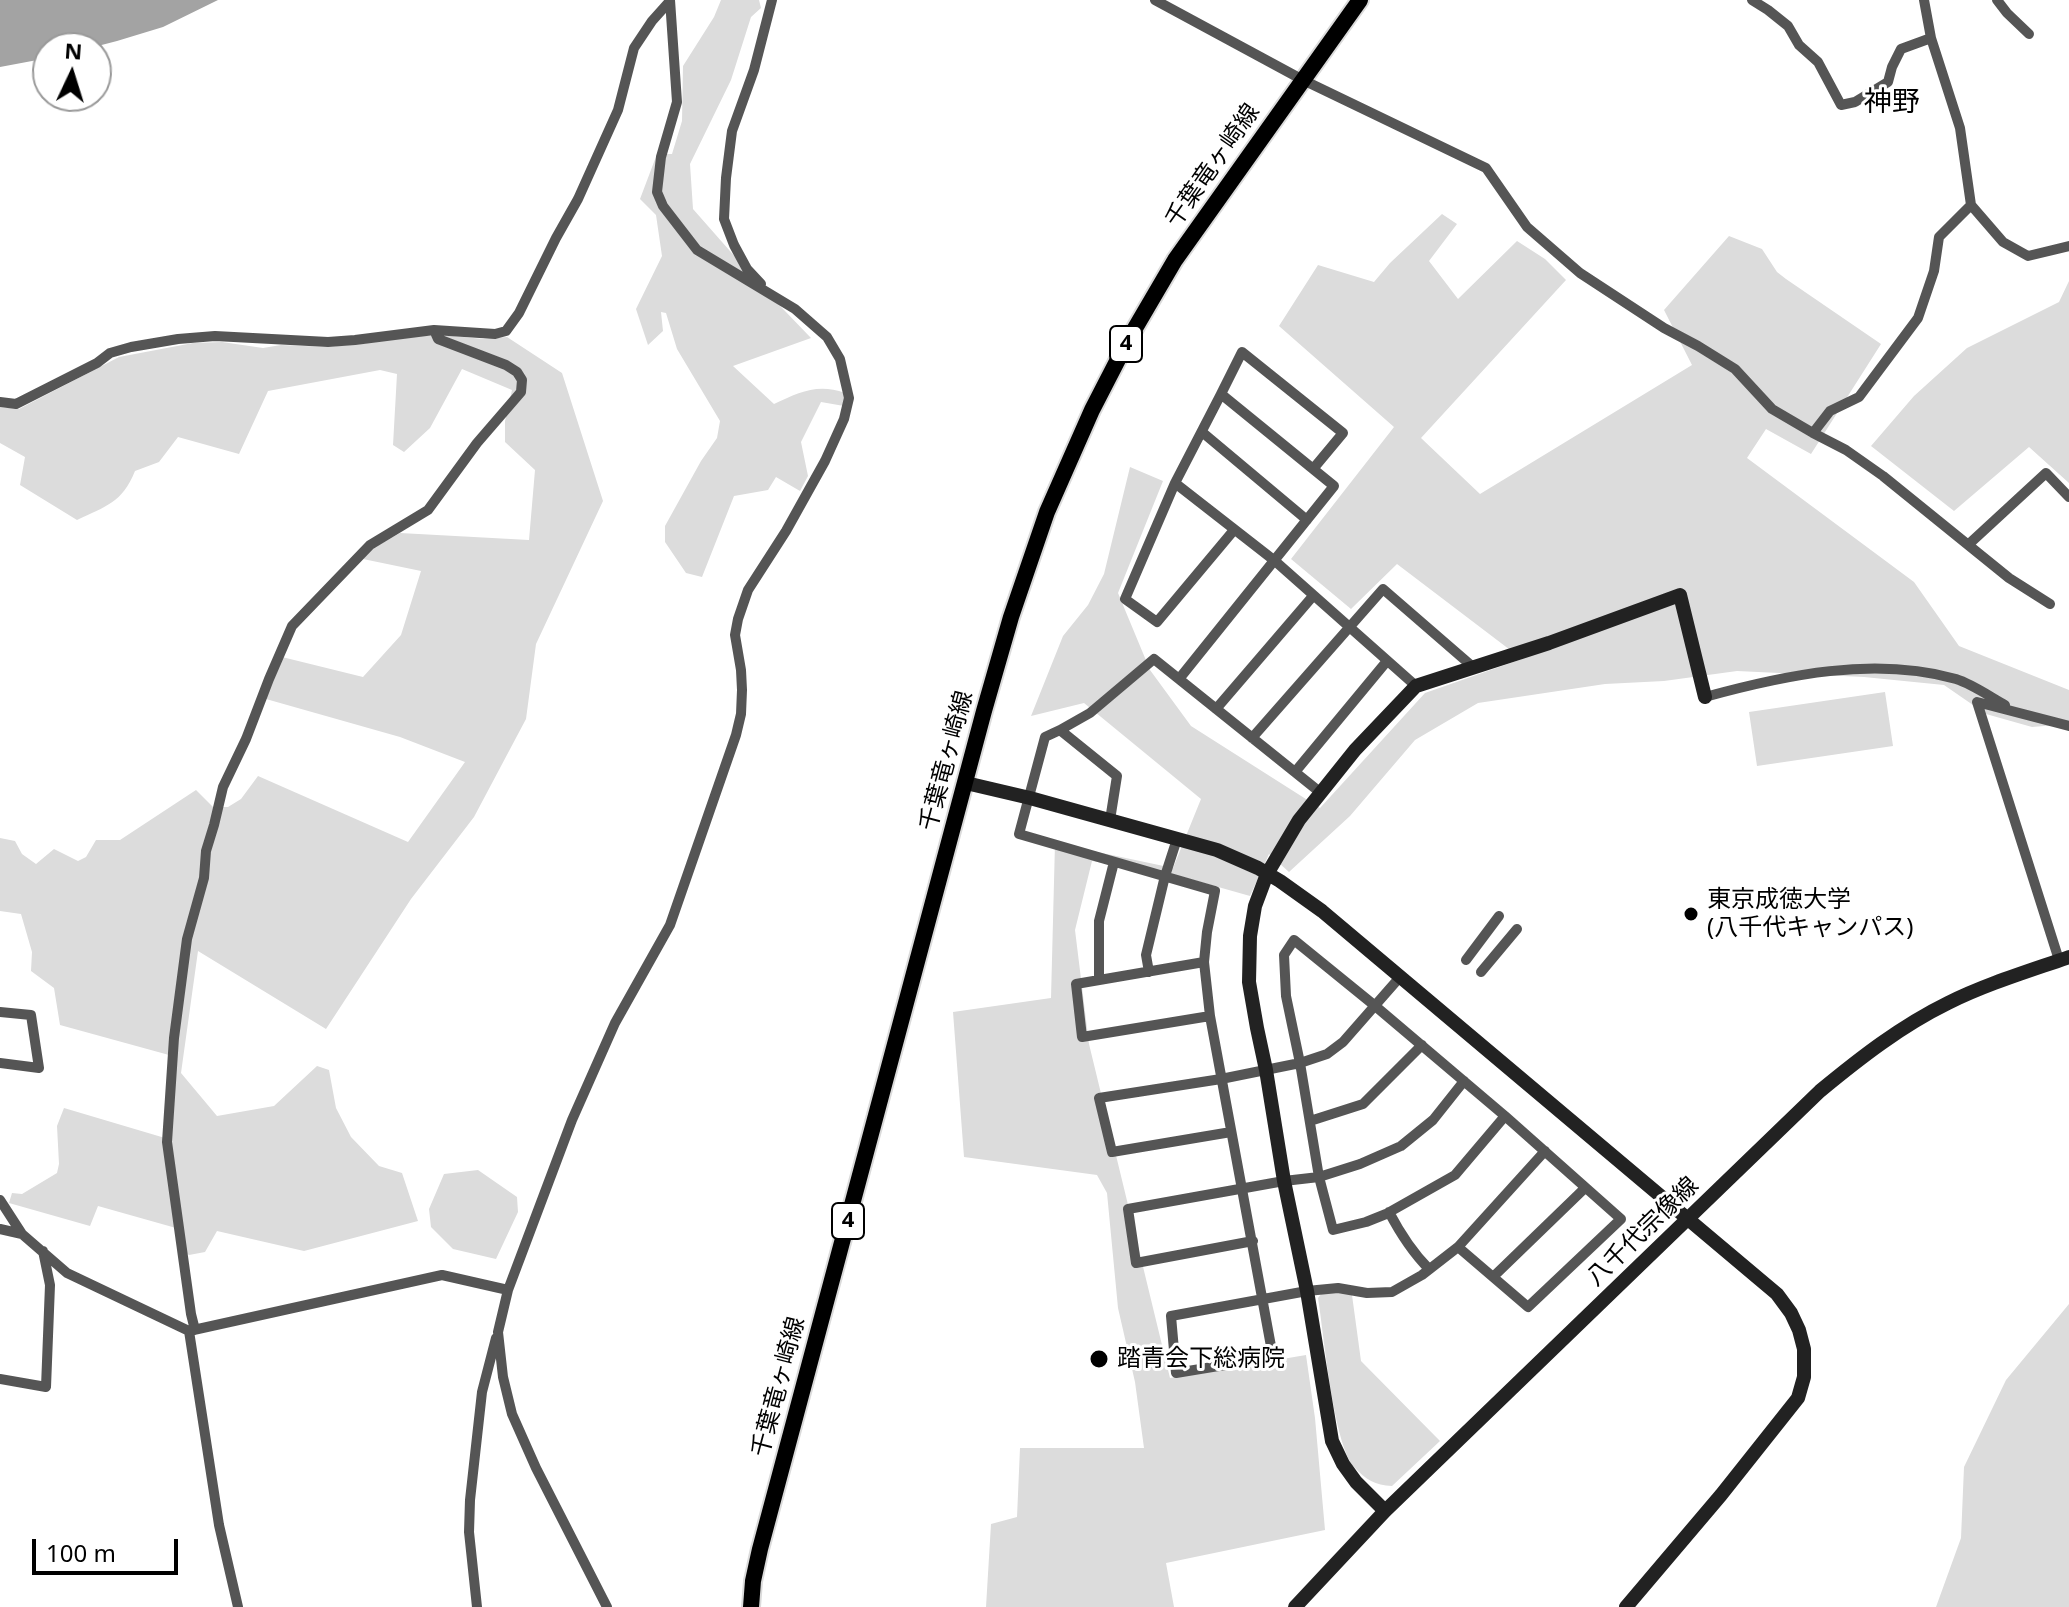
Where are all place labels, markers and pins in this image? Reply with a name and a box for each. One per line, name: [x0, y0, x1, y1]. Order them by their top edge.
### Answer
place label: 東京成徳大学 (八千代キャンパス): [1707, 886, 1913, 942]
marker: 東京成徳大学 (八千代キャンパス): [1682, 905, 1700, 923]
place label: 踏青会下総病院: [1117, 1345, 1285, 1373]
marker: 踏青会下総病院: [1088, 1348, 1110, 1370]

